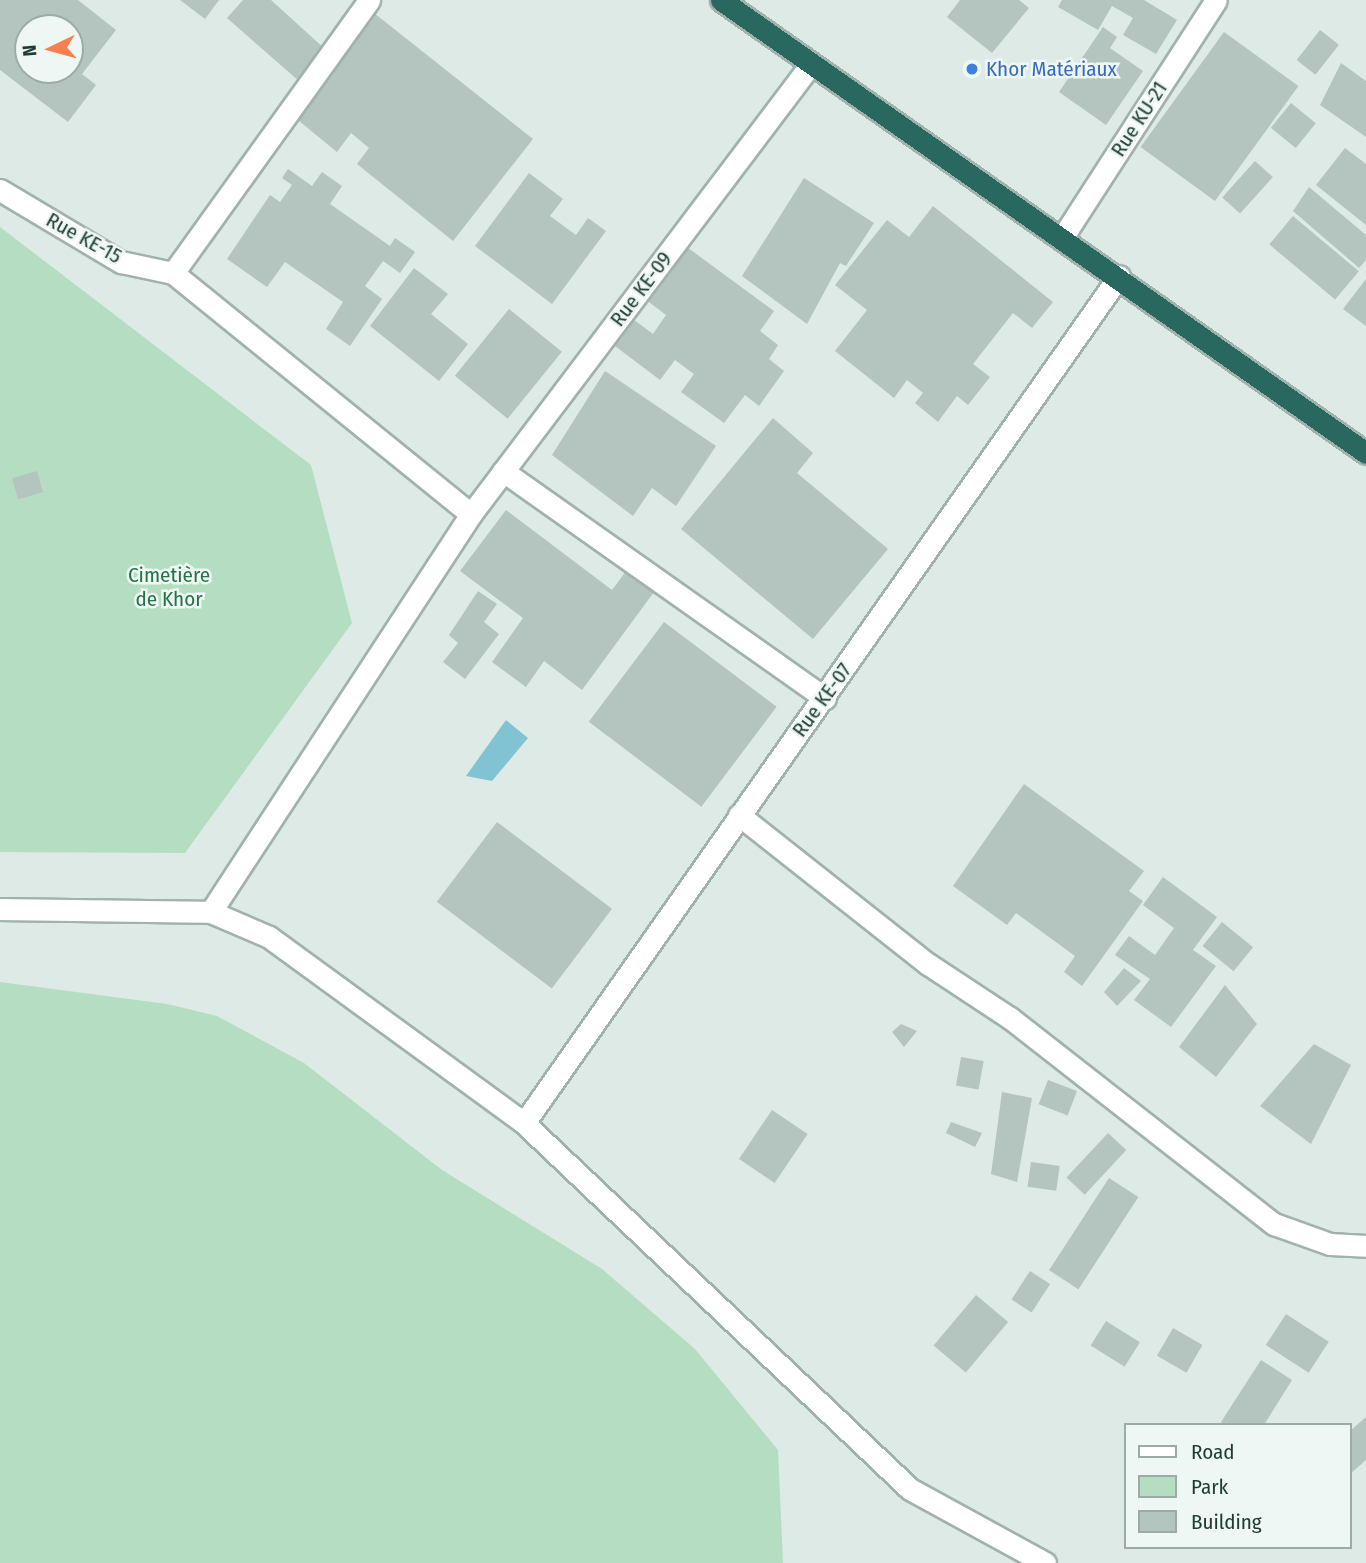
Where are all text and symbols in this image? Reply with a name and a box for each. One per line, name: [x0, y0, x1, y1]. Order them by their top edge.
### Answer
north arrow: [14, 14, 84, 84]
text: N: [18, 44, 42, 57]
place label: Khor Matériaux: [986, 56, 1117, 82]
marker: Khor Matériaux: [964, 61, 980, 77]
street label: Rue KU-21: [1105, 77, 1173, 161]
street label: Rue KE-15: [42, 207, 126, 269]
street label: Rue KE-09: [605, 247, 677, 331]
park label: Cimetière de Khor: [128, 562, 210, 612]
street label: Rue KE-07: [787, 658, 857, 742]
legend: [1124, 1423, 1352, 1549]
text: Road: [1191, 1439, 1235, 1465]
text: Park: [1191, 1474, 1228, 1500]
text: Building: [1191, 1509, 1262, 1535]

